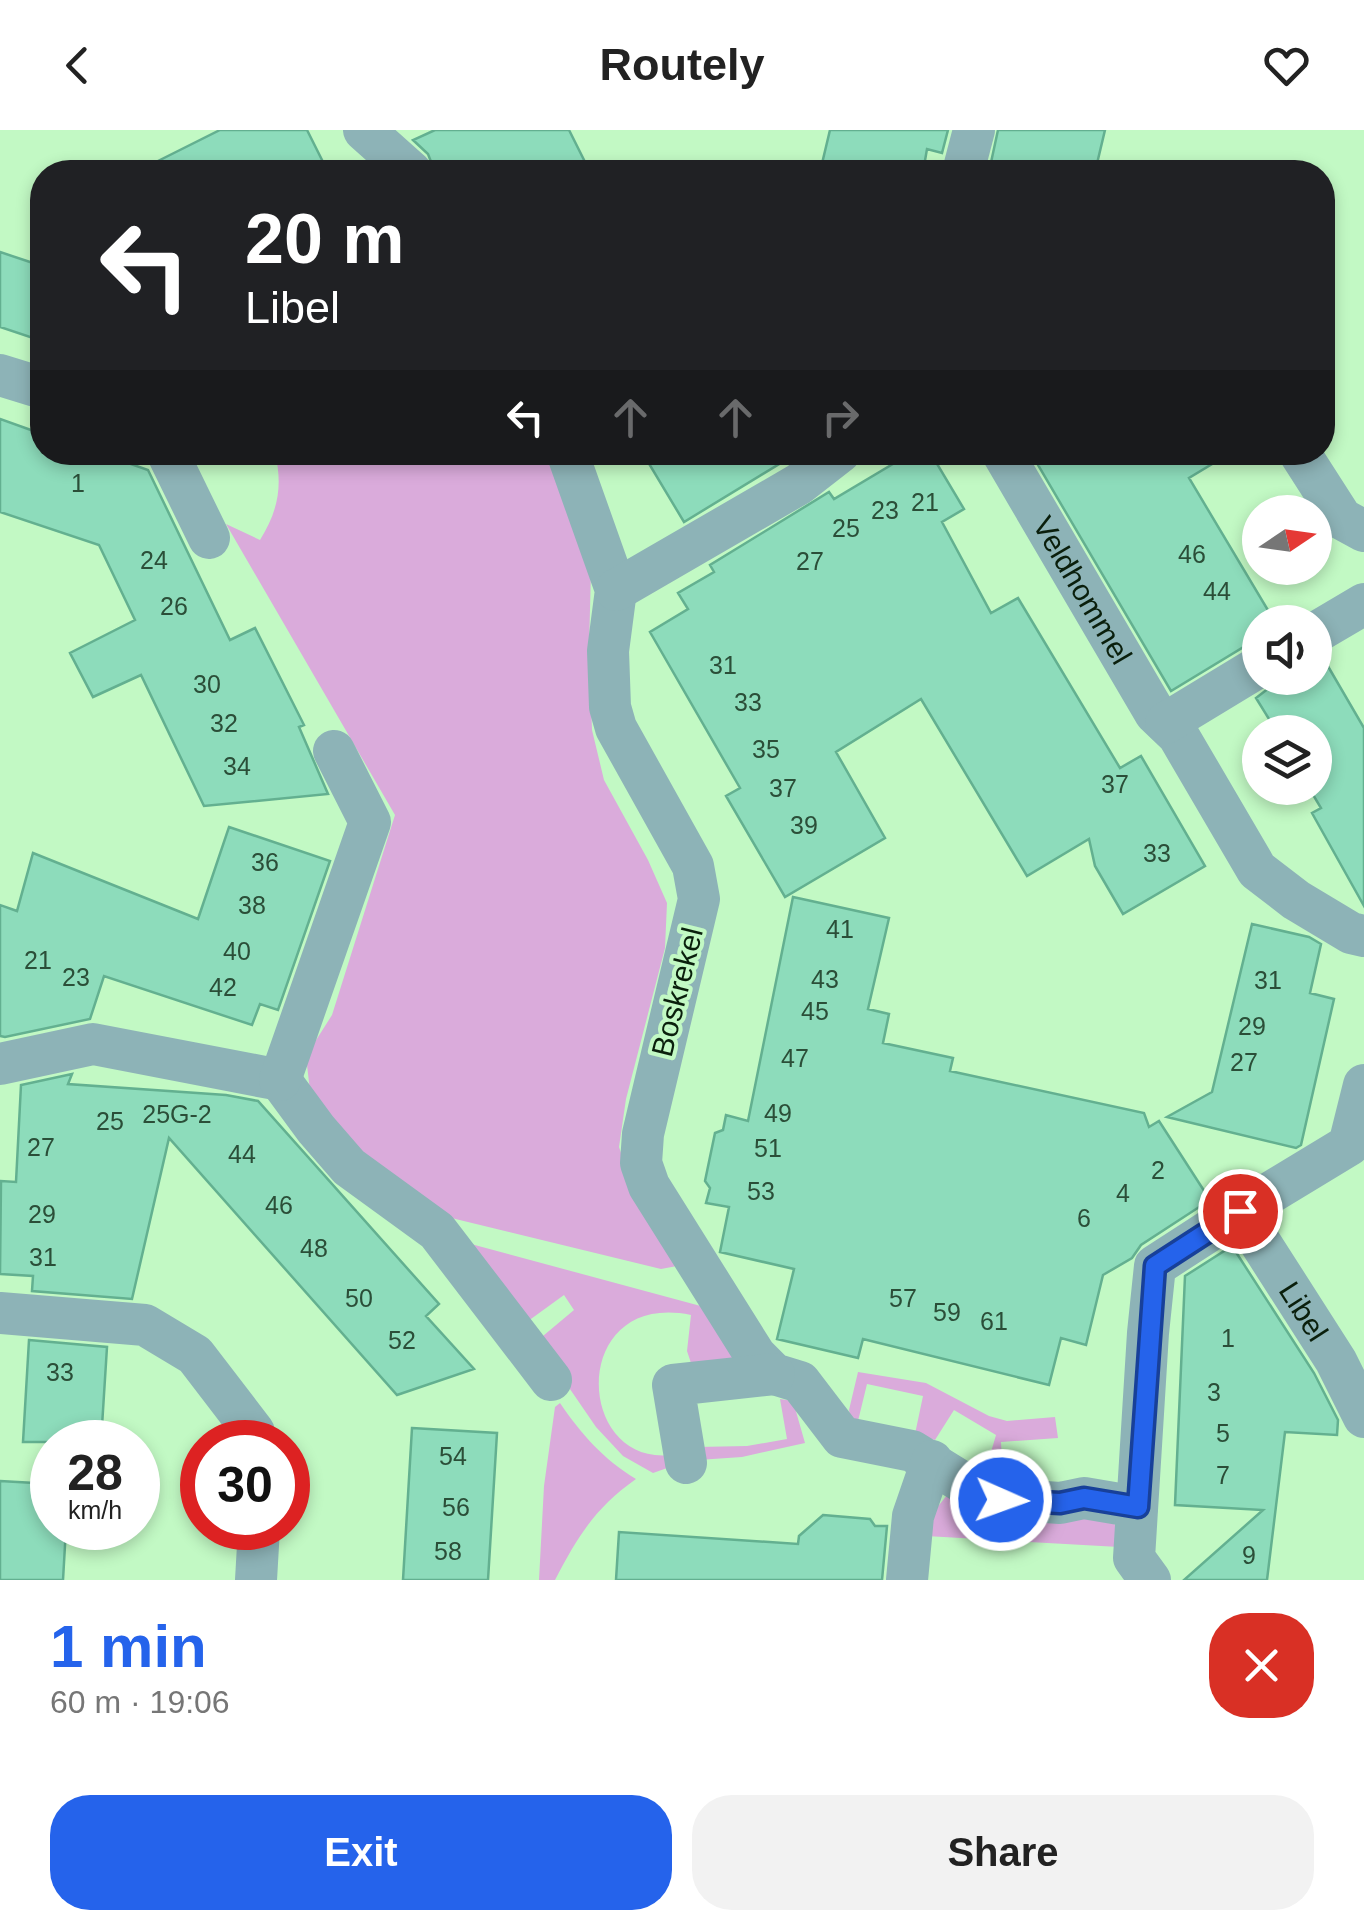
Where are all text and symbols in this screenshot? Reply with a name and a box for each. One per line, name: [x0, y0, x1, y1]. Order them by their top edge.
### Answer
icon: back: [50, 38, 105, 93]
icon: heart: [1259, 38, 1314, 93]
text: Routely: [599, 39, 765, 90]
icon: left: [80, 200, 210, 330]
text: 20 m: [245, 200, 405, 278]
text: Libel: [245, 282, 340, 333]
icon: left: [498, 390, 553, 445]
icon: ahead: [603, 390, 658, 445]
icon: ahead: [708, 390, 763, 445]
icon: right: [813, 390, 868, 445]
house number: 1: [71, 469, 85, 497]
house number: 21: [911, 488, 939, 516]
north arrow: [1242, 495, 1332, 585]
map controls: [1242, 495, 1332, 805]
house number: 23: [871, 496, 899, 524]
street label: Veldhommel: [1027, 510, 1139, 670]
house number: 25: [832, 514, 860, 542]
house number: 46: [1178, 540, 1206, 568]
house number: 24: [140, 546, 168, 574]
house number: 27: [796, 547, 824, 575]
house number: 44: [1203, 577, 1231, 605]
house number: 26: [160, 592, 188, 620]
button: sound: [1242, 605, 1332, 695]
house number: 31: [709, 651, 737, 679]
house number: 30: [193, 670, 221, 698]
house number: 33: [734, 688, 762, 716]
house number: 32: [210, 709, 238, 737]
button: layers: [1242, 715, 1332, 805]
house number: 35: [752, 735, 780, 763]
house number: 34: [223, 752, 251, 780]
house number: 37: [1101, 770, 1129, 798]
house number: 37: [769, 774, 797, 802]
house number: 39: [790, 811, 818, 839]
house number: 33: [1143, 839, 1171, 867]
house number: 36: [251, 848, 279, 876]
house number: 38: [238, 891, 266, 919]
house number: 41: [826, 915, 854, 943]
street label: Boskrekel: [645, 924, 709, 1060]
house number: 40: [223, 937, 251, 965]
house number: 21: [24, 946, 52, 974]
house number: 23: [62, 963, 90, 991]
house number: 43: [811, 965, 839, 993]
house number: 31: [1254, 966, 1282, 994]
house number: 42: [209, 973, 237, 1001]
house number: 45: [801, 997, 829, 1025]
house number: 29: [1238, 1012, 1266, 1040]
house number: 47: [781, 1044, 809, 1072]
house number: 27: [1230, 1048, 1258, 1076]
house number: 49: [764, 1099, 792, 1127]
house number: 25G-2: [142, 1100, 212, 1128]
house number: 25: [96, 1107, 124, 1135]
house number: 27: [27, 1133, 55, 1161]
house number: 51: [754, 1134, 782, 1162]
house number: 44: [228, 1140, 256, 1168]
house number: 2: [1151, 1156, 1165, 1184]
pin: [1198, 1169, 1283, 1254]
house number: 53: [747, 1177, 775, 1205]
house number: 4: [1116, 1179, 1130, 1207]
icon: arrive: [1213, 1184, 1268, 1239]
house number: 46: [265, 1191, 293, 1219]
house number: 29: [28, 1200, 56, 1228]
house number: 6: [1077, 1204, 1091, 1232]
house number: 48: [300, 1234, 328, 1262]
house number: 31: [29, 1243, 57, 1271]
street label: Libel: [1273, 1275, 1335, 1347]
house number: 50: [345, 1284, 373, 1312]
house number: 57: [889, 1284, 917, 1312]
house number: 59: [933, 1298, 961, 1326]
house number: 61: [980, 1307, 1008, 1335]
house number: 1: [1221, 1324, 1235, 1352]
house number: 52: [388, 1326, 416, 1354]
house number: 33: [46, 1358, 74, 1386]
house number: 3: [1207, 1378, 1221, 1406]
house number: 5: [1216, 1419, 1230, 1447]
speed limit sign: 30: [180, 1420, 310, 1550]
house number: 54: [439, 1442, 467, 1470]
text: 28: [67, 1445, 123, 1501]
position arrow: [949, 1448, 1053, 1552]
house number: 7: [1216, 1461, 1230, 1489]
house number: 56: [442, 1493, 470, 1521]
text: km/h: [68, 1496, 122, 1524]
house number: 58: [434, 1537, 462, 1565]
house number: 9: [1242, 1541, 1256, 1569]
text: 1 min: [50, 1613, 207, 1680]
button: close: [1209, 1613, 1314, 1718]
text: 60 m · 19:06: [50, 1684, 230, 1720]
button: Exit: [50, 1795, 672, 1910]
button: Share: [692, 1795, 1314, 1910]

